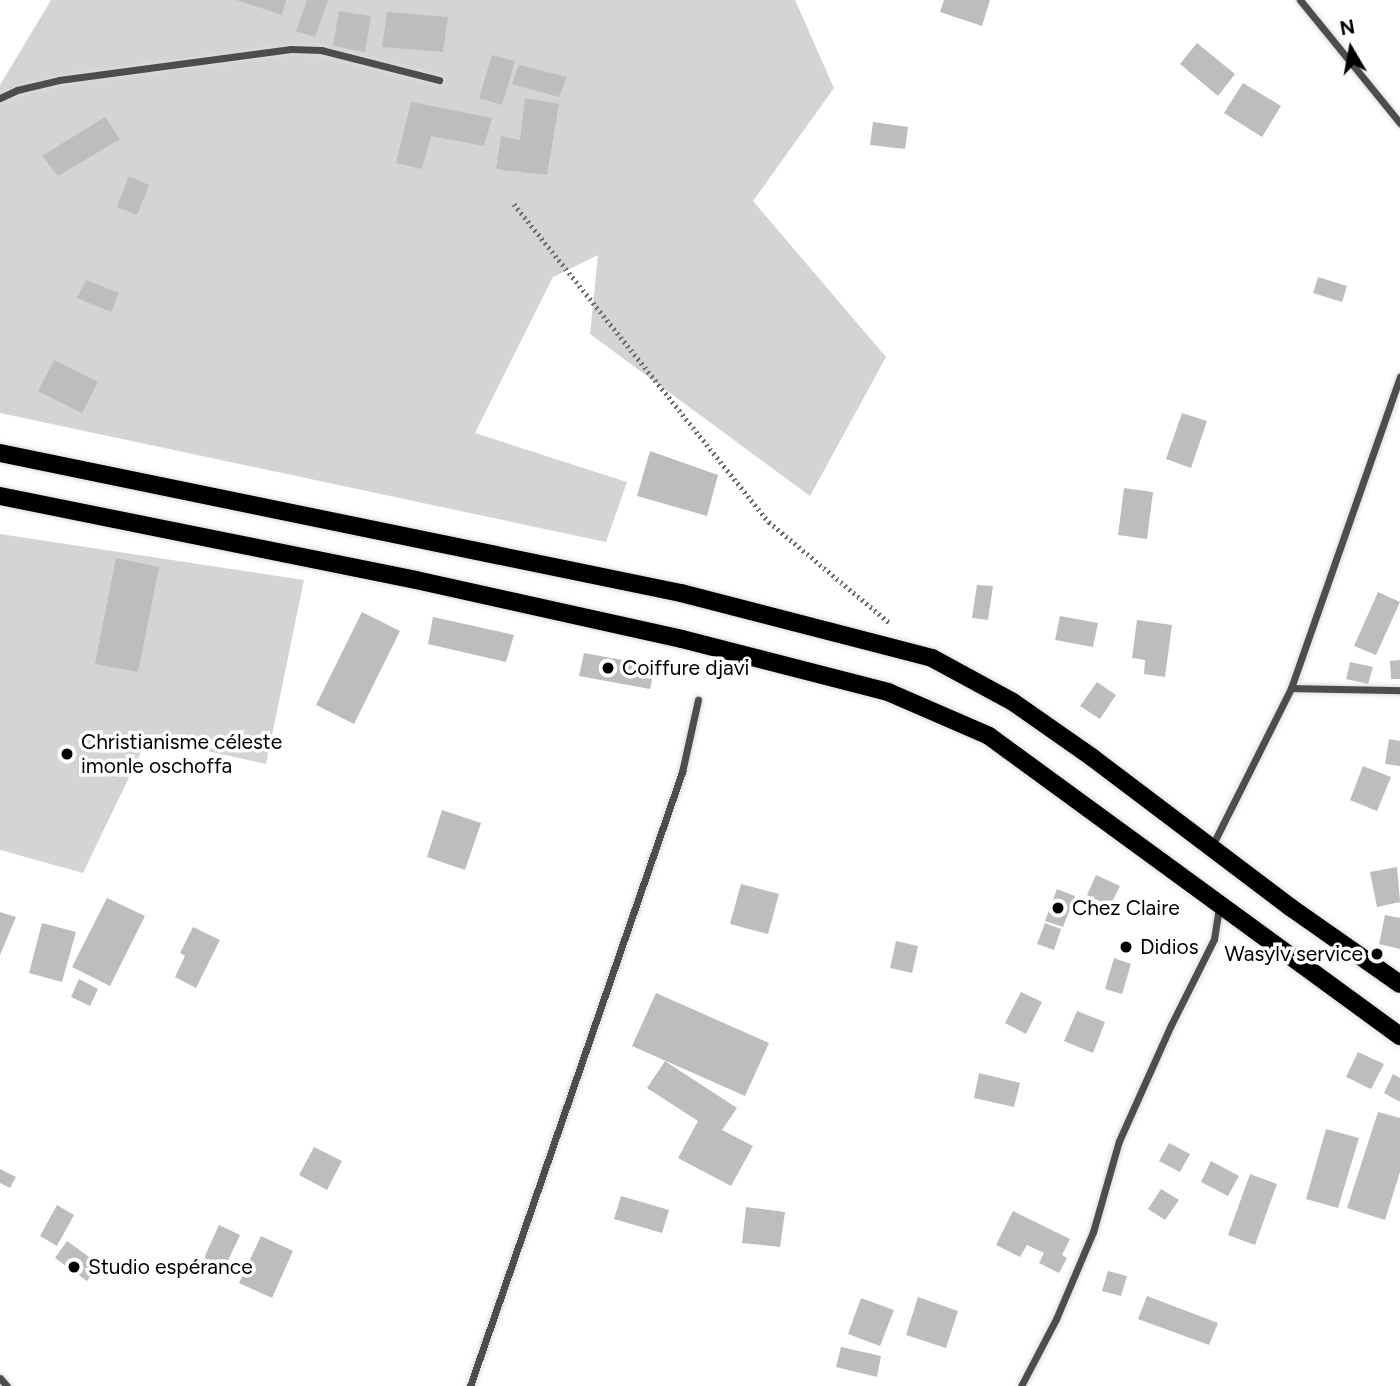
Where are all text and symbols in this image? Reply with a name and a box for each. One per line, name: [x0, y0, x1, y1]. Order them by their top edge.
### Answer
north arrow: [1316, 14, 1386, 84]
text: N: [1338, 15, 1356, 40]
place label: Coiffure djavi: [622, 655, 749, 681]
marker: Coiffure djavi: [600, 660, 616, 676]
place label: Christianisme céleste imonle oschoffa: [81, 729, 282, 779]
marker: Christianisme céleste imonle oschoffa: [59, 746, 75, 762]
place label: Chez Claire: [1072, 895, 1180, 921]
marker: Chez Claire: [1050, 900, 1066, 916]
place label: Didios: [1140, 934, 1198, 960]
marker: Didios: [1118, 939, 1134, 955]
place label: Wasylv service: [1224, 941, 1363, 967]
marker: Wasylv service: [1369, 946, 1385, 962]
place label: Studio espérance: [88, 1254, 253, 1280]
marker: Studio espérance: [66, 1259, 82, 1275]

